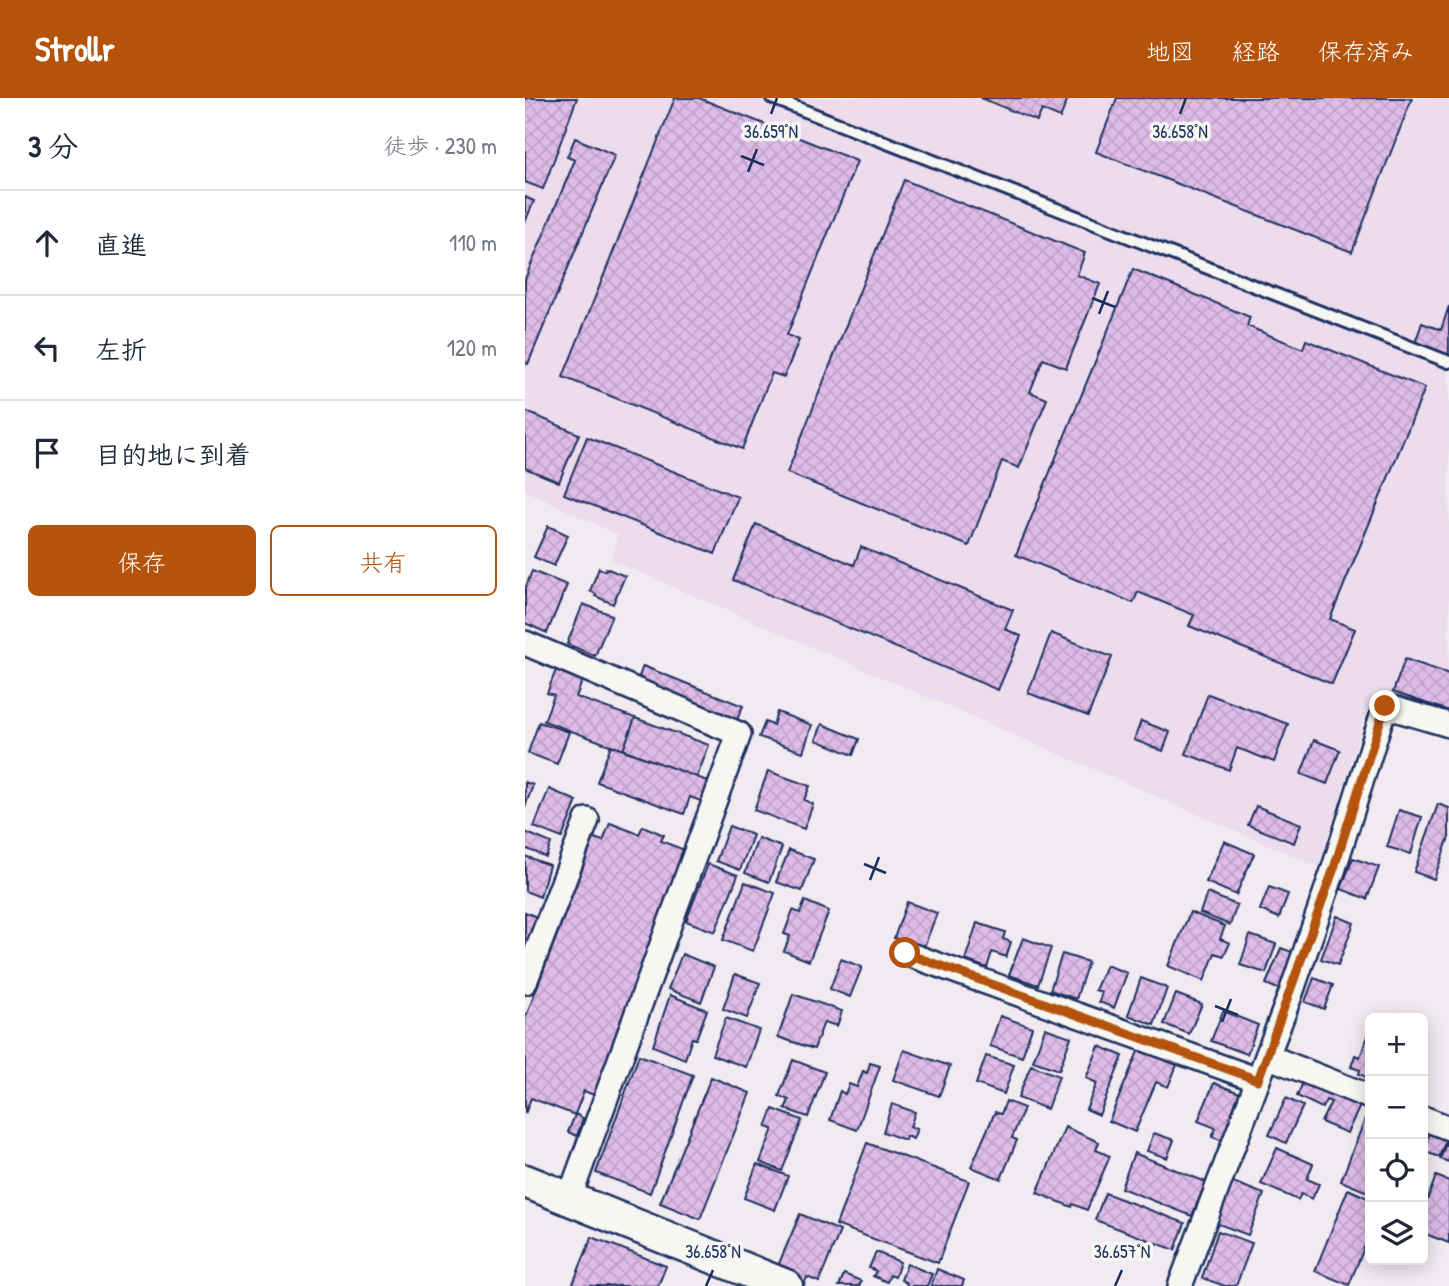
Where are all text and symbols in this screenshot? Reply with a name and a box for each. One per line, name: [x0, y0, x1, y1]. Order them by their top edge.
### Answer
text: Strollr: [35, 27, 114, 71]
text: 地図: [1146, 35, 1194, 67]
text: 経路: [1232, 35, 1280, 67]
text: 保存済み: [1318, 35, 1414, 67]
text: 36.659°N: [744, 119, 798, 144]
text: 36.658°N: [1152, 119, 1208, 144]
text: 3 分: [28, 126, 78, 166]
text: 徒歩 · 230 m: [384, 130, 497, 161]
icon: ahead: [28, 224, 66, 262]
text: 直進: [95, 227, 147, 262]
text: 110 m: [449, 227, 497, 258]
icon: left: [28, 329, 66, 367]
text: 左折: [95, 332, 147, 367]
text: 120 m: [447, 332, 497, 363]
icon: arrive: [28, 434, 66, 472]
text: 目的地に到着: [95, 437, 251, 472]
button: 保存: [28, 525, 256, 596]
button: 共有: [270, 525, 497, 596]
route end: [1369, 690, 1400, 721]
route start: [889, 937, 920, 968]
map controls: [1365, 1013, 1428, 1265]
button: +: [1365, 1013, 1428, 1076]
button: −: [1365, 1076, 1428, 1139]
button: locate: [1365, 1139, 1428, 1202]
button: layers: [1365, 1202, 1428, 1265]
text: 36.658°N: [685, 1239, 741, 1264]
text: 36.657°N: [1094, 1239, 1150, 1264]

